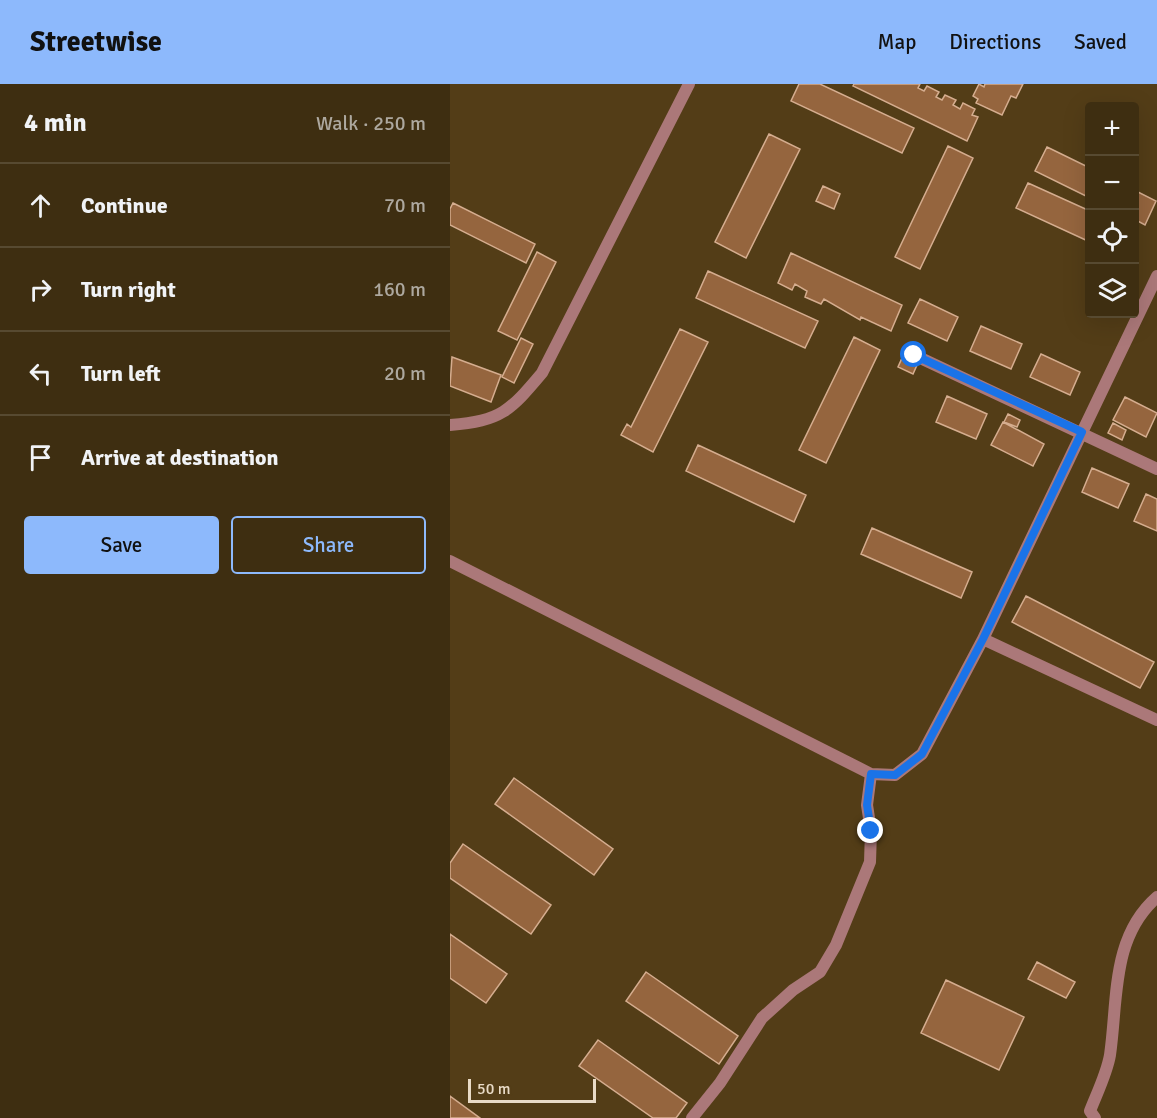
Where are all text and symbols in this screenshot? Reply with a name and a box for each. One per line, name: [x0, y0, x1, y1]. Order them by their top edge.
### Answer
text: Streetwise: [30, 25, 162, 59]
text: Map: [878, 29, 916, 55]
text: Directions: [949, 29, 1041, 55]
text: Saved: [1074, 29, 1127, 55]
map controls: [1085, 102, 1139, 318]
button: +: [1085, 102, 1139, 156]
text: 4 min: [24, 107, 87, 139]
text: Walk · 250 m: [316, 111, 426, 136]
button: −: [1085, 156, 1139, 210]
icon: ahead: [24, 189, 57, 222]
text: Continue: [81, 192, 168, 219]
text: 70 m: [384, 193, 426, 218]
button: locate: [1085, 210, 1139, 264]
button: layers: [1085, 264, 1139, 318]
icon: right: [24, 273, 57, 306]
text: Turn right: [81, 276, 176, 303]
text: 160 m: [373, 277, 426, 302]
route start: [900, 341, 926, 367]
icon: left: [24, 357, 57, 390]
text: Turn left: [81, 360, 161, 387]
text: 20 m: [384, 361, 426, 386]
icon: arrive: [24, 441, 57, 474]
text: Arrive at destination: [81, 444, 278, 471]
button: Save: [24, 516, 219, 574]
button: Share: [231, 516, 426, 574]
route end: [857, 817, 883, 843]
scale bar: [468, 1076, 596, 1104]
text: 50 m: [477, 1079, 511, 1099]

